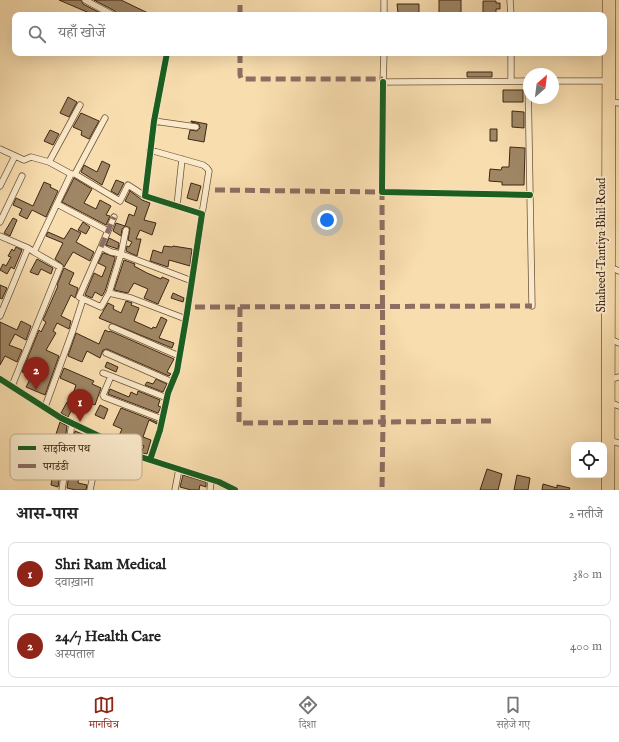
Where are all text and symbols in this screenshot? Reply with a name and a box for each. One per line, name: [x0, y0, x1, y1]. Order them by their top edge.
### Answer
search box: [12, 12, 607, 56]
icon: search: [26, 23, 48, 45]
text: यहाँ खोजें: [58, 23, 105, 42]
north arrow: [523, 68, 559, 104]
street label: Shaheed Tantiya Bhil Road: [594, 177, 609, 312]
your location: [317, 210, 337, 230]
pin: 2: [23, 357, 49, 390]
pin: 1: [67, 389, 93, 422]
legend: [10, 434, 142, 480]
text: साइकिल पथ: [42, 442, 91, 456]
map controls: [571, 442, 607, 478]
button: locate: [571, 442, 607, 478]
text: पगडंडी: [42, 460, 70, 474]
text: आस-पास: [16, 504, 78, 525]
text: 2 नतीजे: [569, 506, 603, 523]
text: Shri Ram Medical: [55, 555, 166, 574]
text: 1: [28, 566, 32, 583]
text: 380 m: [573, 566, 602, 583]
text: दवाख़ाना: [55, 574, 93, 591]
text: 24/7 Health Care: [55, 627, 161, 646]
text: 2: [27, 638, 33, 655]
text: 400 m: [570, 638, 602, 655]
text: अस्पताल: [55, 646, 95, 663]
tab: मानचित्र: [89, 694, 119, 735]
tab: दिशा: [297, 694, 319, 735]
tab: सहेजे गए: [496, 694, 530, 735]

